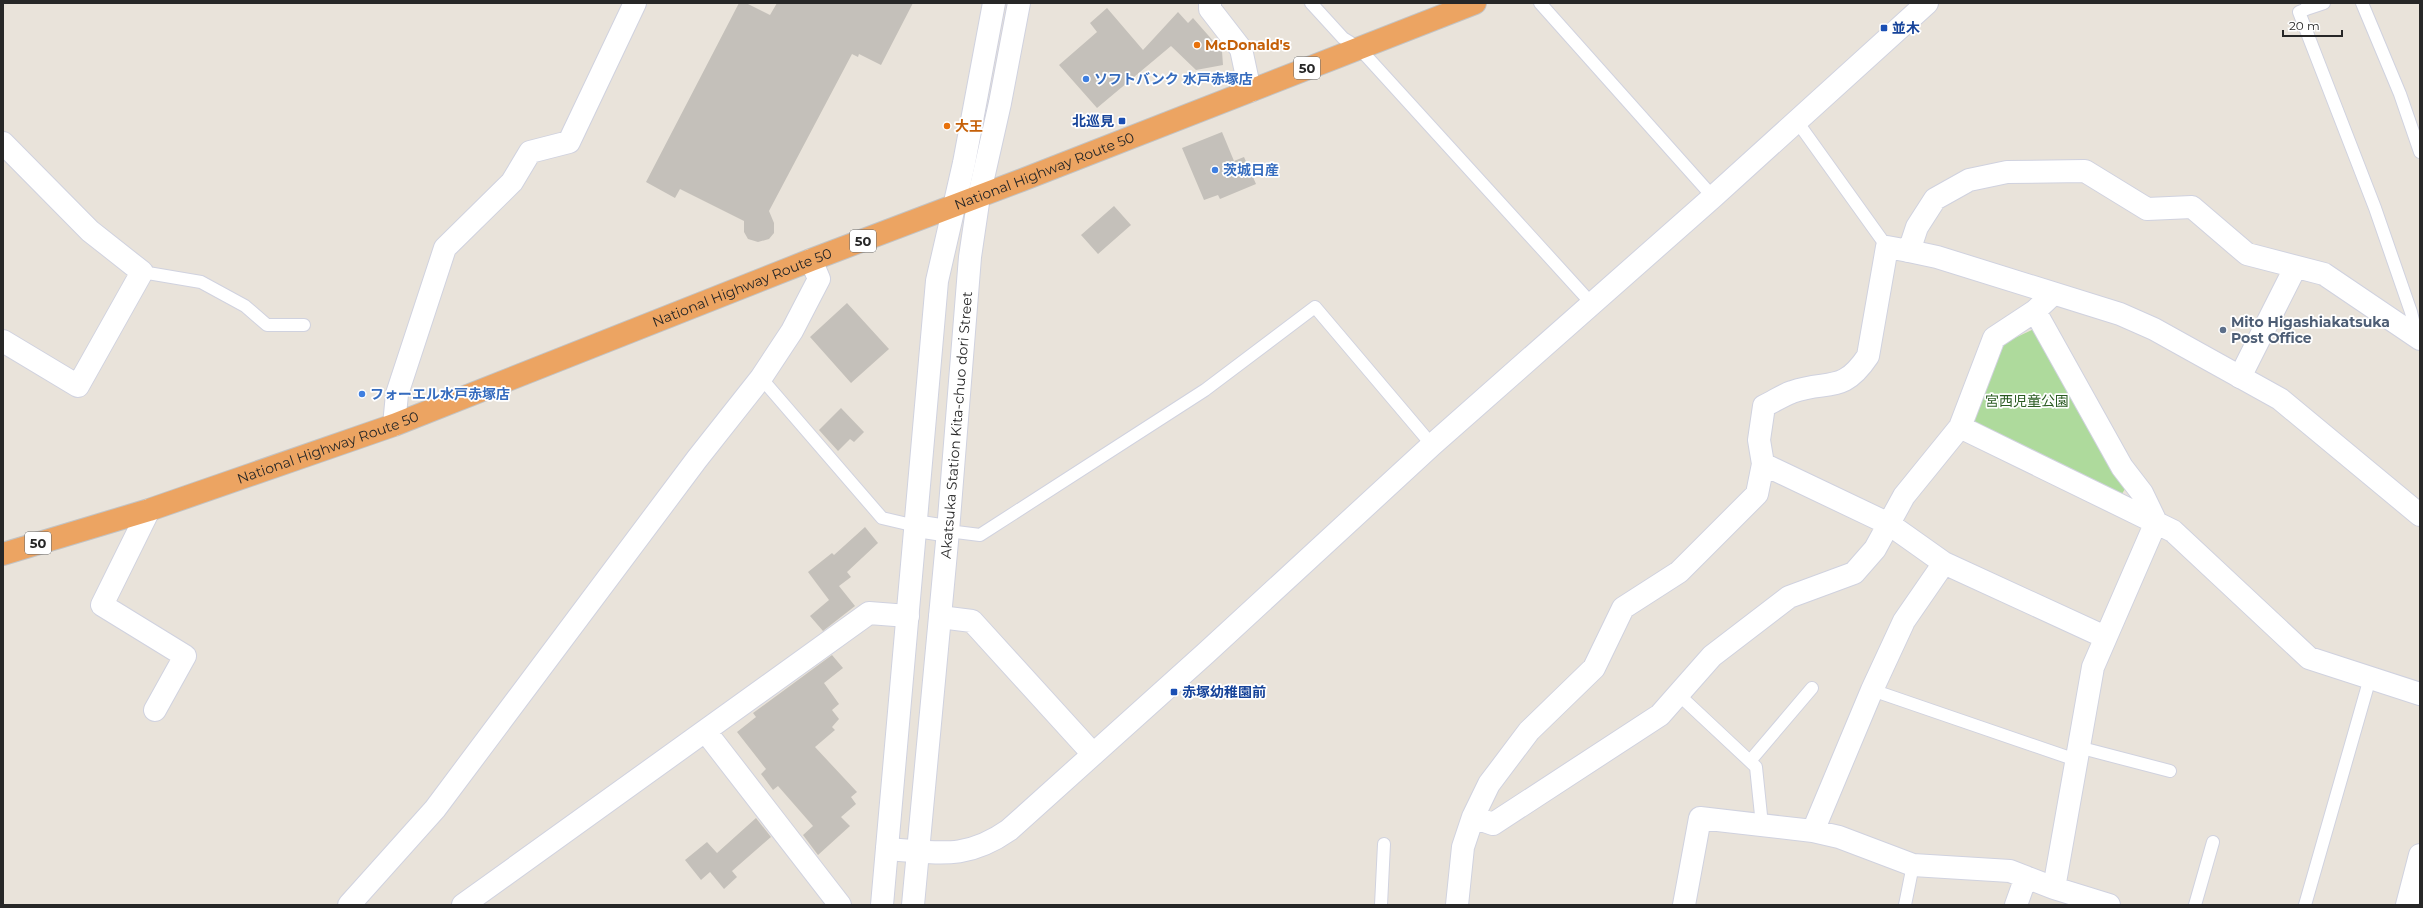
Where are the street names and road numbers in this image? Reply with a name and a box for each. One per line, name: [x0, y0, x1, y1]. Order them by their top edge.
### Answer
road number: 50: [1294, 57, 1320, 79]
street label: National Highway Route 50: [952, 128, 1137, 214]
road number: 50: [850, 230, 876, 252]
street label: National Highway Route 50: [650, 244, 834, 331]
street label: Akatsuka Station Kita-chuo dori Street: [936, 290, 976, 559]
street label: National Highway Route 50: [235, 407, 421, 488]
road number: 50: [25, 532, 51, 554]

